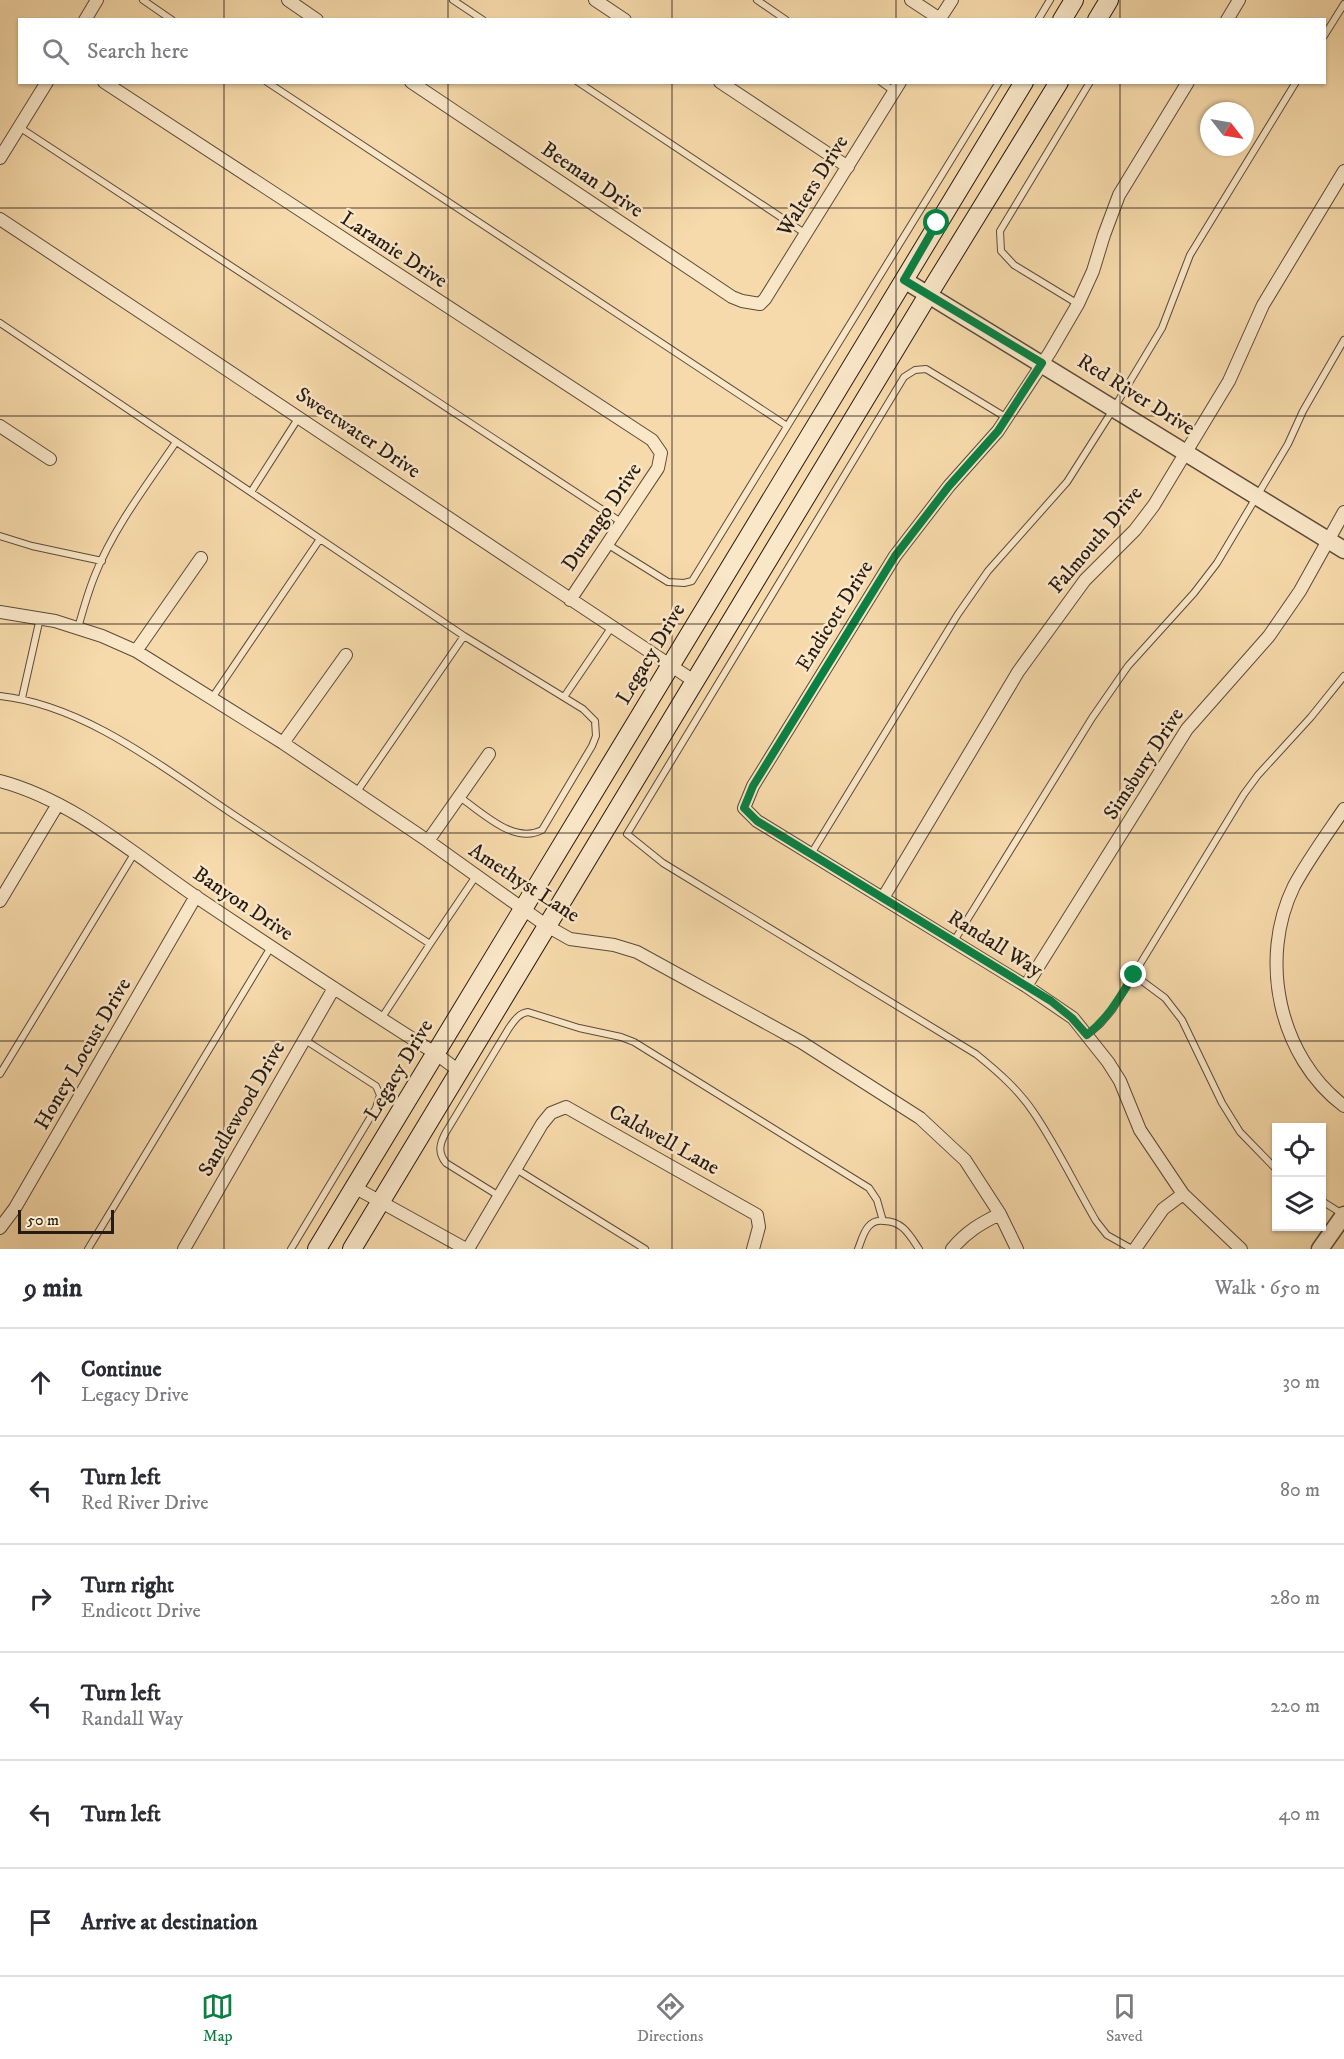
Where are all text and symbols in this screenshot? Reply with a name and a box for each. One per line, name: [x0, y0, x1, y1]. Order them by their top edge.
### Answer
search box: [18, 18, 1326, 84]
icon: search: [39, 35, 72, 68]
text: Search here: [87, 38, 189, 65]
north arrow: [1200, 102, 1254, 156]
street label: Walters Drive: [771, 130, 855, 242]
street label: Beeman Drive: [536, 136, 648, 224]
street label: Laramie Drive: [336, 206, 452, 294]
route start: [923, 209, 949, 235]
street label: Red River Drive: [1072, 349, 1200, 442]
street label: Sweetwater Drive: [291, 382, 426, 485]
street label: Durango Drive: [556, 458, 648, 576]
street label: Falmouth Drive: [1043, 481, 1149, 599]
street label: Endicott Drive: [791, 556, 879, 676]
street label: Legacy Drive: [611, 599, 691, 709]
street label: Simsbury Drive: [1098, 703, 1190, 825]
street label: Amethyst Lane: [464, 837, 585, 929]
street label: Banyon Drive: [188, 861, 298, 947]
street label: Randall Way: [943, 905, 1048, 984]
route end: [1120, 961, 1146, 987]
street label: Honey Locust Drive: [29, 973, 137, 1135]
street label: Legacy Drive: [359, 1015, 439, 1125]
street label: Sandlewood Drive: [193, 1037, 291, 1181]
street label: Caldwell Lane: [604, 1099, 724, 1181]
map controls: [1272, 1123, 1326, 1231]
button: locate: [1272, 1123, 1326, 1177]
button: layers: [1272, 1177, 1326, 1231]
scale bar: [18, 1207, 114, 1234]
text: 50 m: [27, 1210, 59, 1230]
text: 9 min: [24, 1272, 82, 1305]
text: Walk · 650 m: [1215, 1276, 1320, 1301]
text: Continue: [81, 1356, 162, 1383]
icon: ahead: [24, 1366, 57, 1399]
text: 30 m: [1282, 1370, 1320, 1395]
text: Legacy Drive: [81, 1383, 189, 1408]
text: Turn left: [81, 1464, 161, 1491]
icon: left: [24, 1474, 57, 1507]
text: 80 m: [1280, 1478, 1320, 1503]
text: Red River Drive: [81, 1491, 209, 1516]
text: Turn right: [81, 1572, 174, 1599]
icon: right: [24, 1582, 57, 1615]
text: 280 m: [1270, 1586, 1320, 1611]
text: Endicott Drive: [81, 1599, 201, 1624]
text: Turn left: [81, 1680, 161, 1707]
icon: left: [24, 1690, 57, 1723]
text: 220 m: [1270, 1694, 1320, 1719]
text: Randall Way: [81, 1707, 183, 1732]
icon: left: [24, 1798, 57, 1831]
text: Turn left: [81, 1801, 161, 1828]
text: 40 m: [1278, 1802, 1320, 1827]
icon: arrive: [24, 1906, 57, 1939]
text: Arrive at destination: [81, 1909, 258, 1936]
tab: Map: [201, 1990, 234, 2046]
tab: Directions: [637, 1990, 703, 2046]
tab: Saved: [1106, 1990, 1143, 2046]

